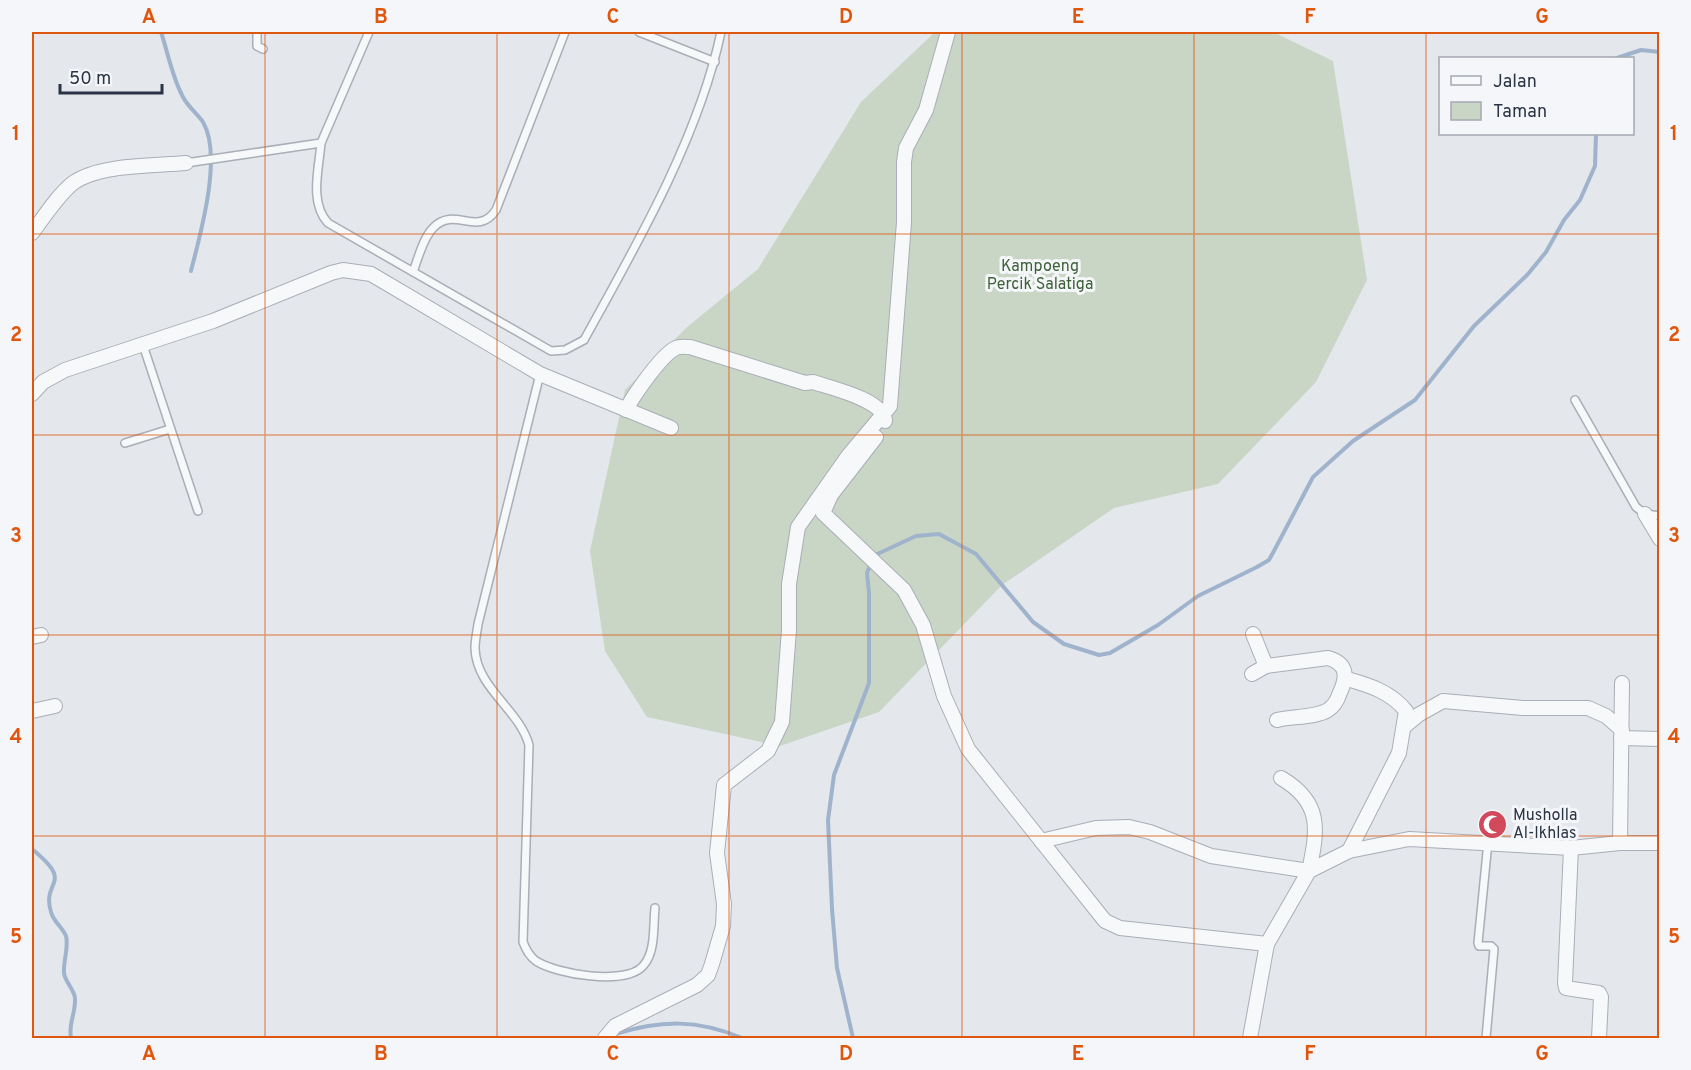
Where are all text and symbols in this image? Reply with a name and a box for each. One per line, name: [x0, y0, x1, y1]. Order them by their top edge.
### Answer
text: A: [142, 5, 156, 31]
text: B: [374, 5, 388, 31]
text: C: [607, 5, 619, 31]
text: D: [839, 5, 853, 31]
text: E: [1072, 5, 1084, 31]
text: F: [1304, 5, 1316, 31]
text: G: [1535, 5, 1549, 31]
scale bar: [60, 57, 162, 95]
legend: [1439, 57, 1634, 135]
text: 50 m: [69, 68, 111, 91]
text: Jalan: [1493, 71, 1537, 94]
text: Taman: [1493, 101, 1547, 124]
text: 1: [12, 122, 20, 148]
text: 1: [1670, 122, 1678, 148]
park label: Kampoeng Percik Salatiga: [987, 257, 1093, 295]
text: 2: [10, 323, 22, 349]
text: 2: [1668, 323, 1680, 349]
text: 3: [10, 524, 22, 550]
text: 3: [1668, 524, 1680, 550]
text: 4: [10, 725, 22, 751]
text: 4: [1668, 725, 1680, 751]
place label: Musholla Al-Ikhlas: [1513, 806, 1577, 844]
mosque icon: Musholla Al-Ikhlas: [1476, 809, 1508, 841]
text: 5: [10, 925, 22, 951]
text: 5: [1668, 925, 1680, 951]
text: A: [142, 1042, 156, 1068]
text: B: [374, 1042, 388, 1068]
text: C: [607, 1042, 619, 1068]
text: D: [839, 1042, 853, 1068]
text: E: [1072, 1042, 1084, 1068]
text: F: [1304, 1042, 1316, 1068]
text: G: [1535, 1042, 1549, 1068]

